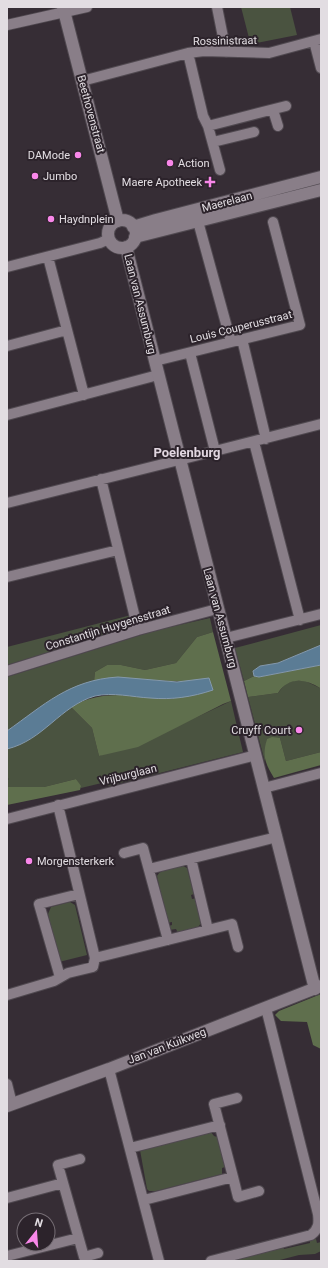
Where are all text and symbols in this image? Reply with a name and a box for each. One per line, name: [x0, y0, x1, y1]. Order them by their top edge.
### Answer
street label: Rossinistraat: [193, 34, 258, 48]
street label: Beethovenstraat: [74, 74, 108, 155]
place label: DAMode: [28, 149, 70, 162]
marker: DAMode: [73, 150, 83, 160]
place label: Action: [178, 157, 210, 170]
marker: Action: [165, 158, 175, 168]
place label: Jumbo: [43, 170, 77, 183]
marker: Jumbo: [30, 171, 40, 181]
place label: Maere Apotheek: [122, 176, 202, 189]
marker: Maere Apotheek: [205, 177, 215, 187]
street label: Maerelaan: [200, 189, 254, 215]
place label: Haydnplein: [59, 213, 114, 226]
marker: Haydnplein: [46, 214, 56, 224]
street label: Laan van Assumburg: [121, 252, 159, 356]
street label: Louis Couperusstraat: [189, 308, 294, 346]
district label: Poelenburg: [153, 445, 221, 460]
street label: Laan van Assumburg: [200, 567, 240, 669]
street label: Constantijn Huygensstraat: [44, 603, 172, 653]
place label: Cruyff Court: [231, 724, 291, 737]
marker: Cruyff Court: [294, 725, 304, 735]
street label: Vrijburglaan: [98, 762, 158, 788]
place label: Morgensterkerk: [37, 855, 114, 868]
marker: Morgensterkerk: [24, 856, 34, 866]
street label: Jan van Kuikweg: [126, 1025, 208, 1067]
north arrow: [16, 1212, 56, 1252]
text: N: [33, 1216, 45, 1230]

